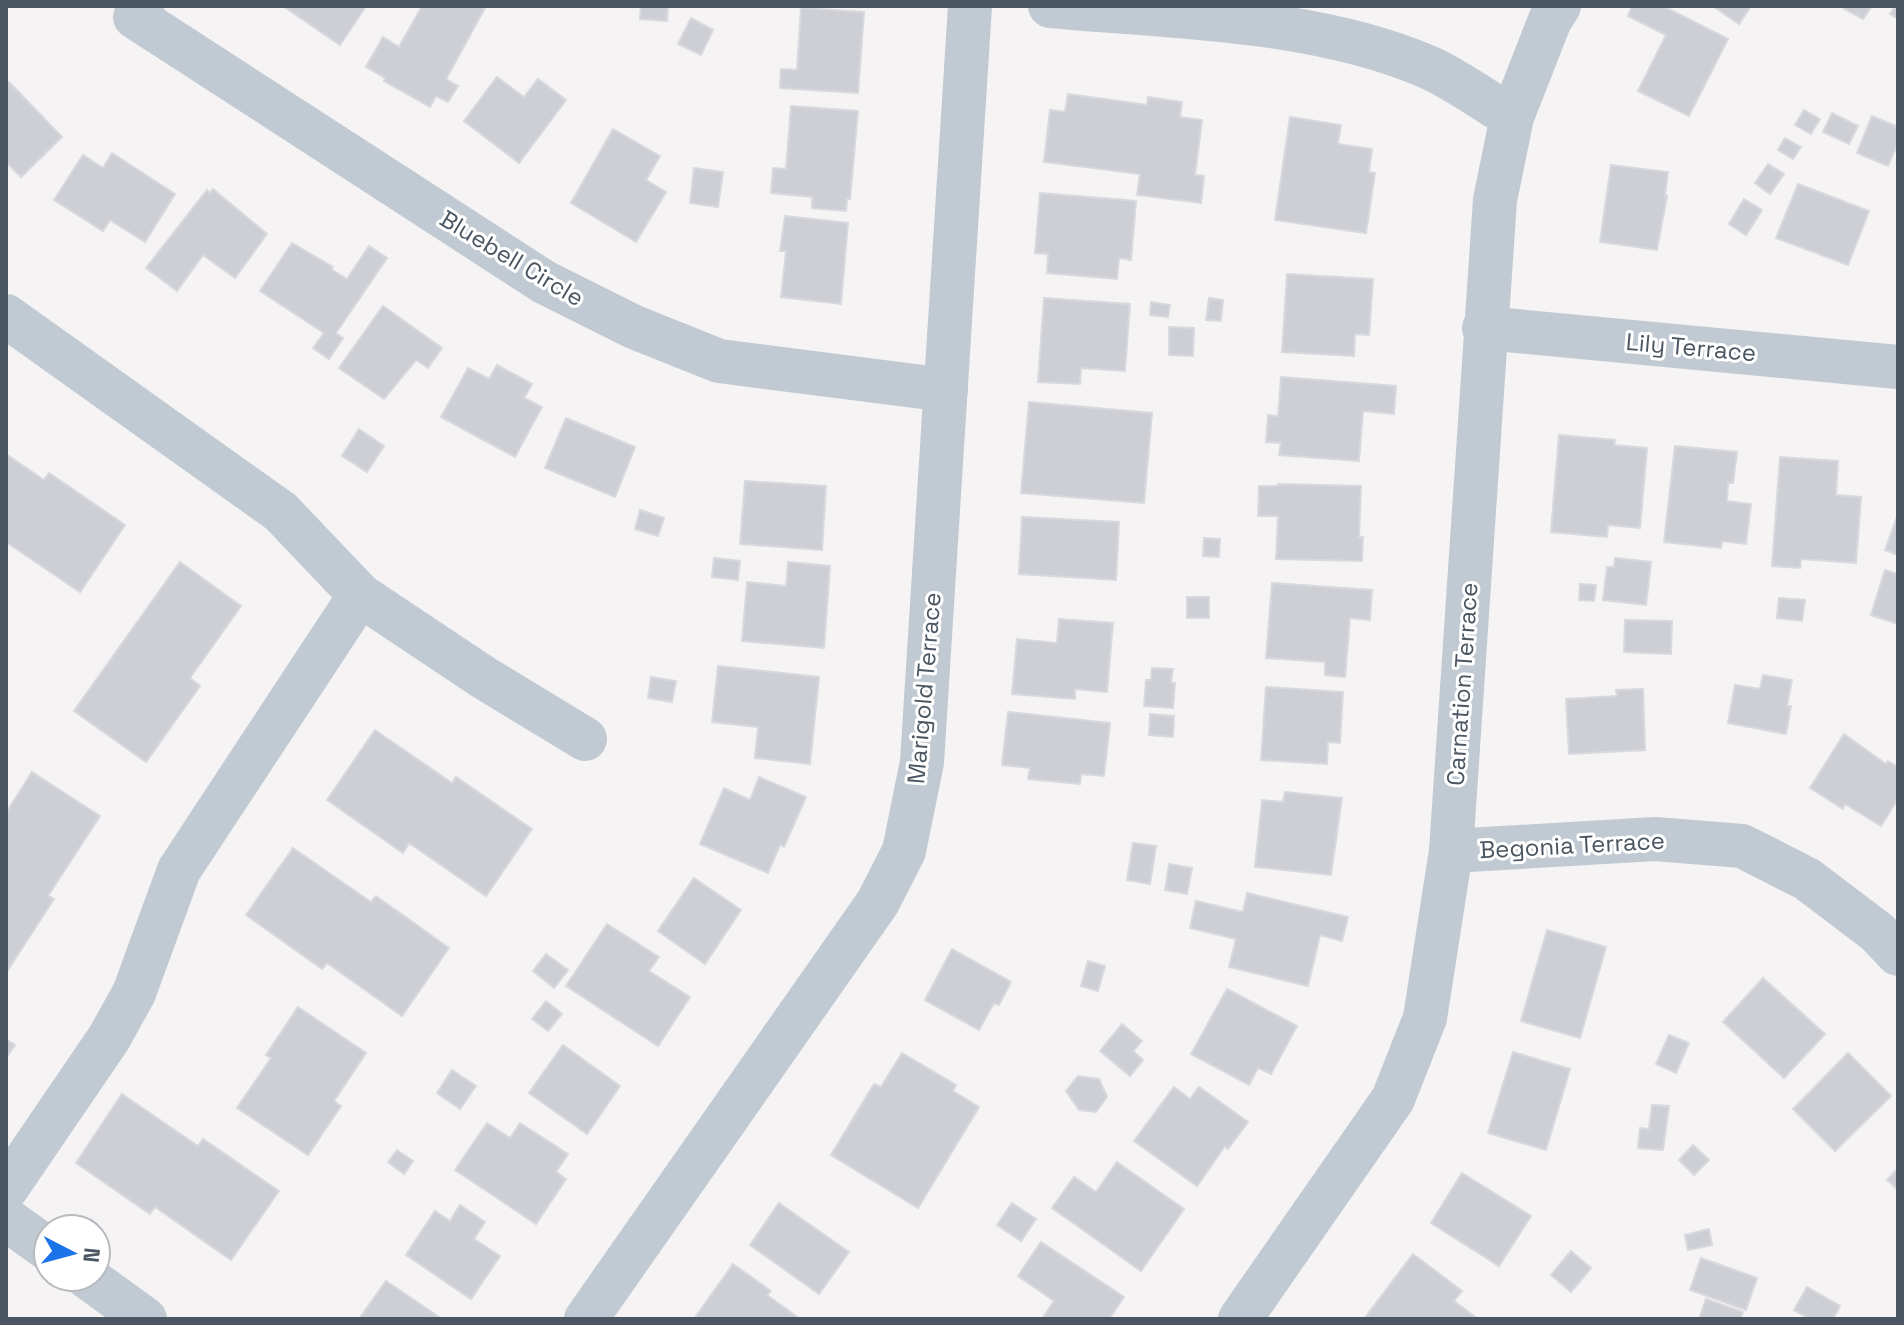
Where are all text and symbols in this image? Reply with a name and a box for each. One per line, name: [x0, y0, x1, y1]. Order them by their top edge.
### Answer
street label: Bluebell Circle: [434, 203, 590, 313]
street label: Lily Terrace: [1625, 326, 1757, 368]
street label: Carnation Terrace: [1439, 581, 1485, 787]
street label: Marigold Terrace: [900, 591, 948, 785]
street label: Begonia Terrace: [1478, 825, 1666, 865]
north arrow: [32, 1213, 112, 1293]
text: N: [77, 1246, 107, 1264]

